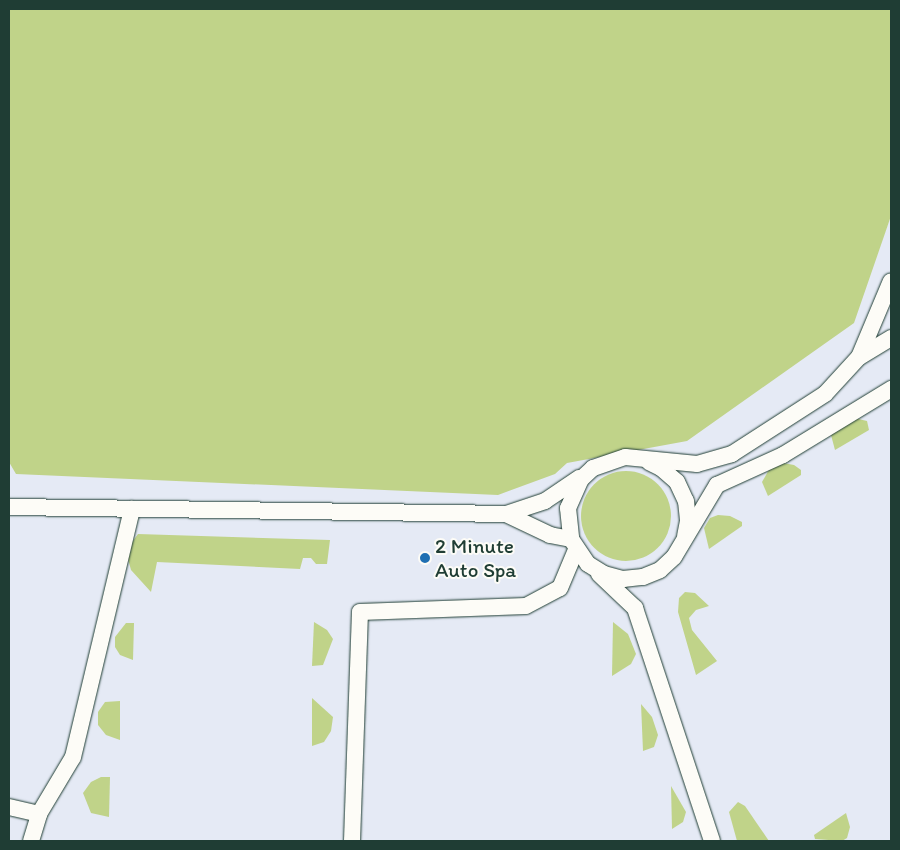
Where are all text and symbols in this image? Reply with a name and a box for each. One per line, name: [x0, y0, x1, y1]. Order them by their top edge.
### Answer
place label: 2 Minute Auto Spa: [435, 533, 517, 583]
marker: 2 Minute Auto Spa: [419, 552, 431, 564]

